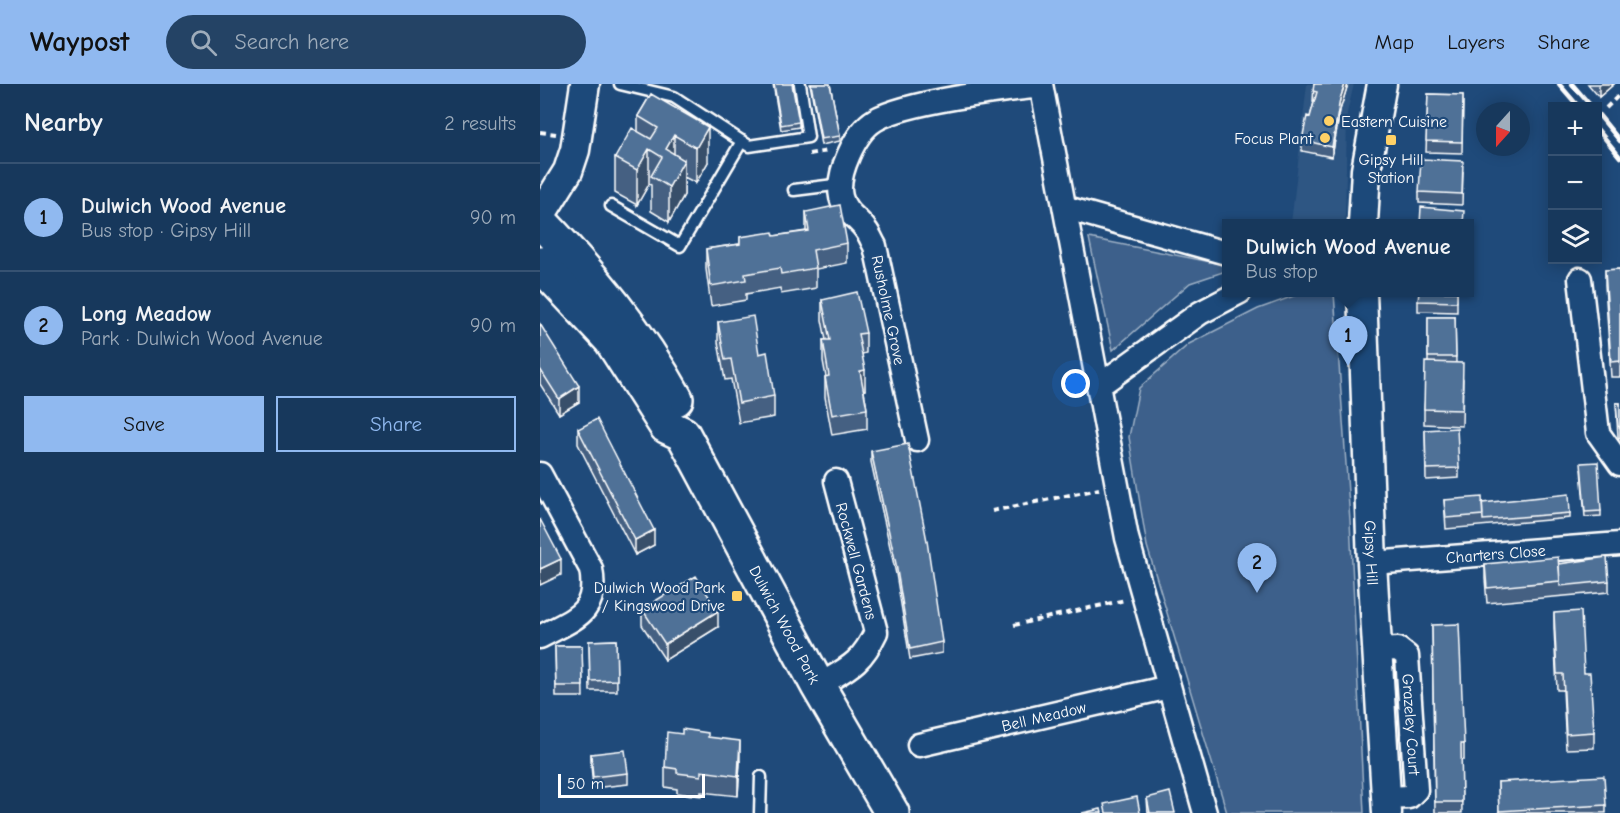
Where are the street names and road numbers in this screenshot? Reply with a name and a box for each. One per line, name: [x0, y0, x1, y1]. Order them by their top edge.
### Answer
street label: Rusholme Grove: [868, 254, 908, 367]
street label: Rockwell Gardens: [832, 501, 880, 622]
street label: Gipsy Hill: [1360, 520, 1381, 586]
street label: Charters Close: [1445, 542, 1546, 567]
street label: Dulwich Wood Park: [745, 563, 823, 687]
street label: Grazeley Court: [1398, 673, 1423, 776]
street label: Bell Meadow: [1000, 698, 1088, 736]

